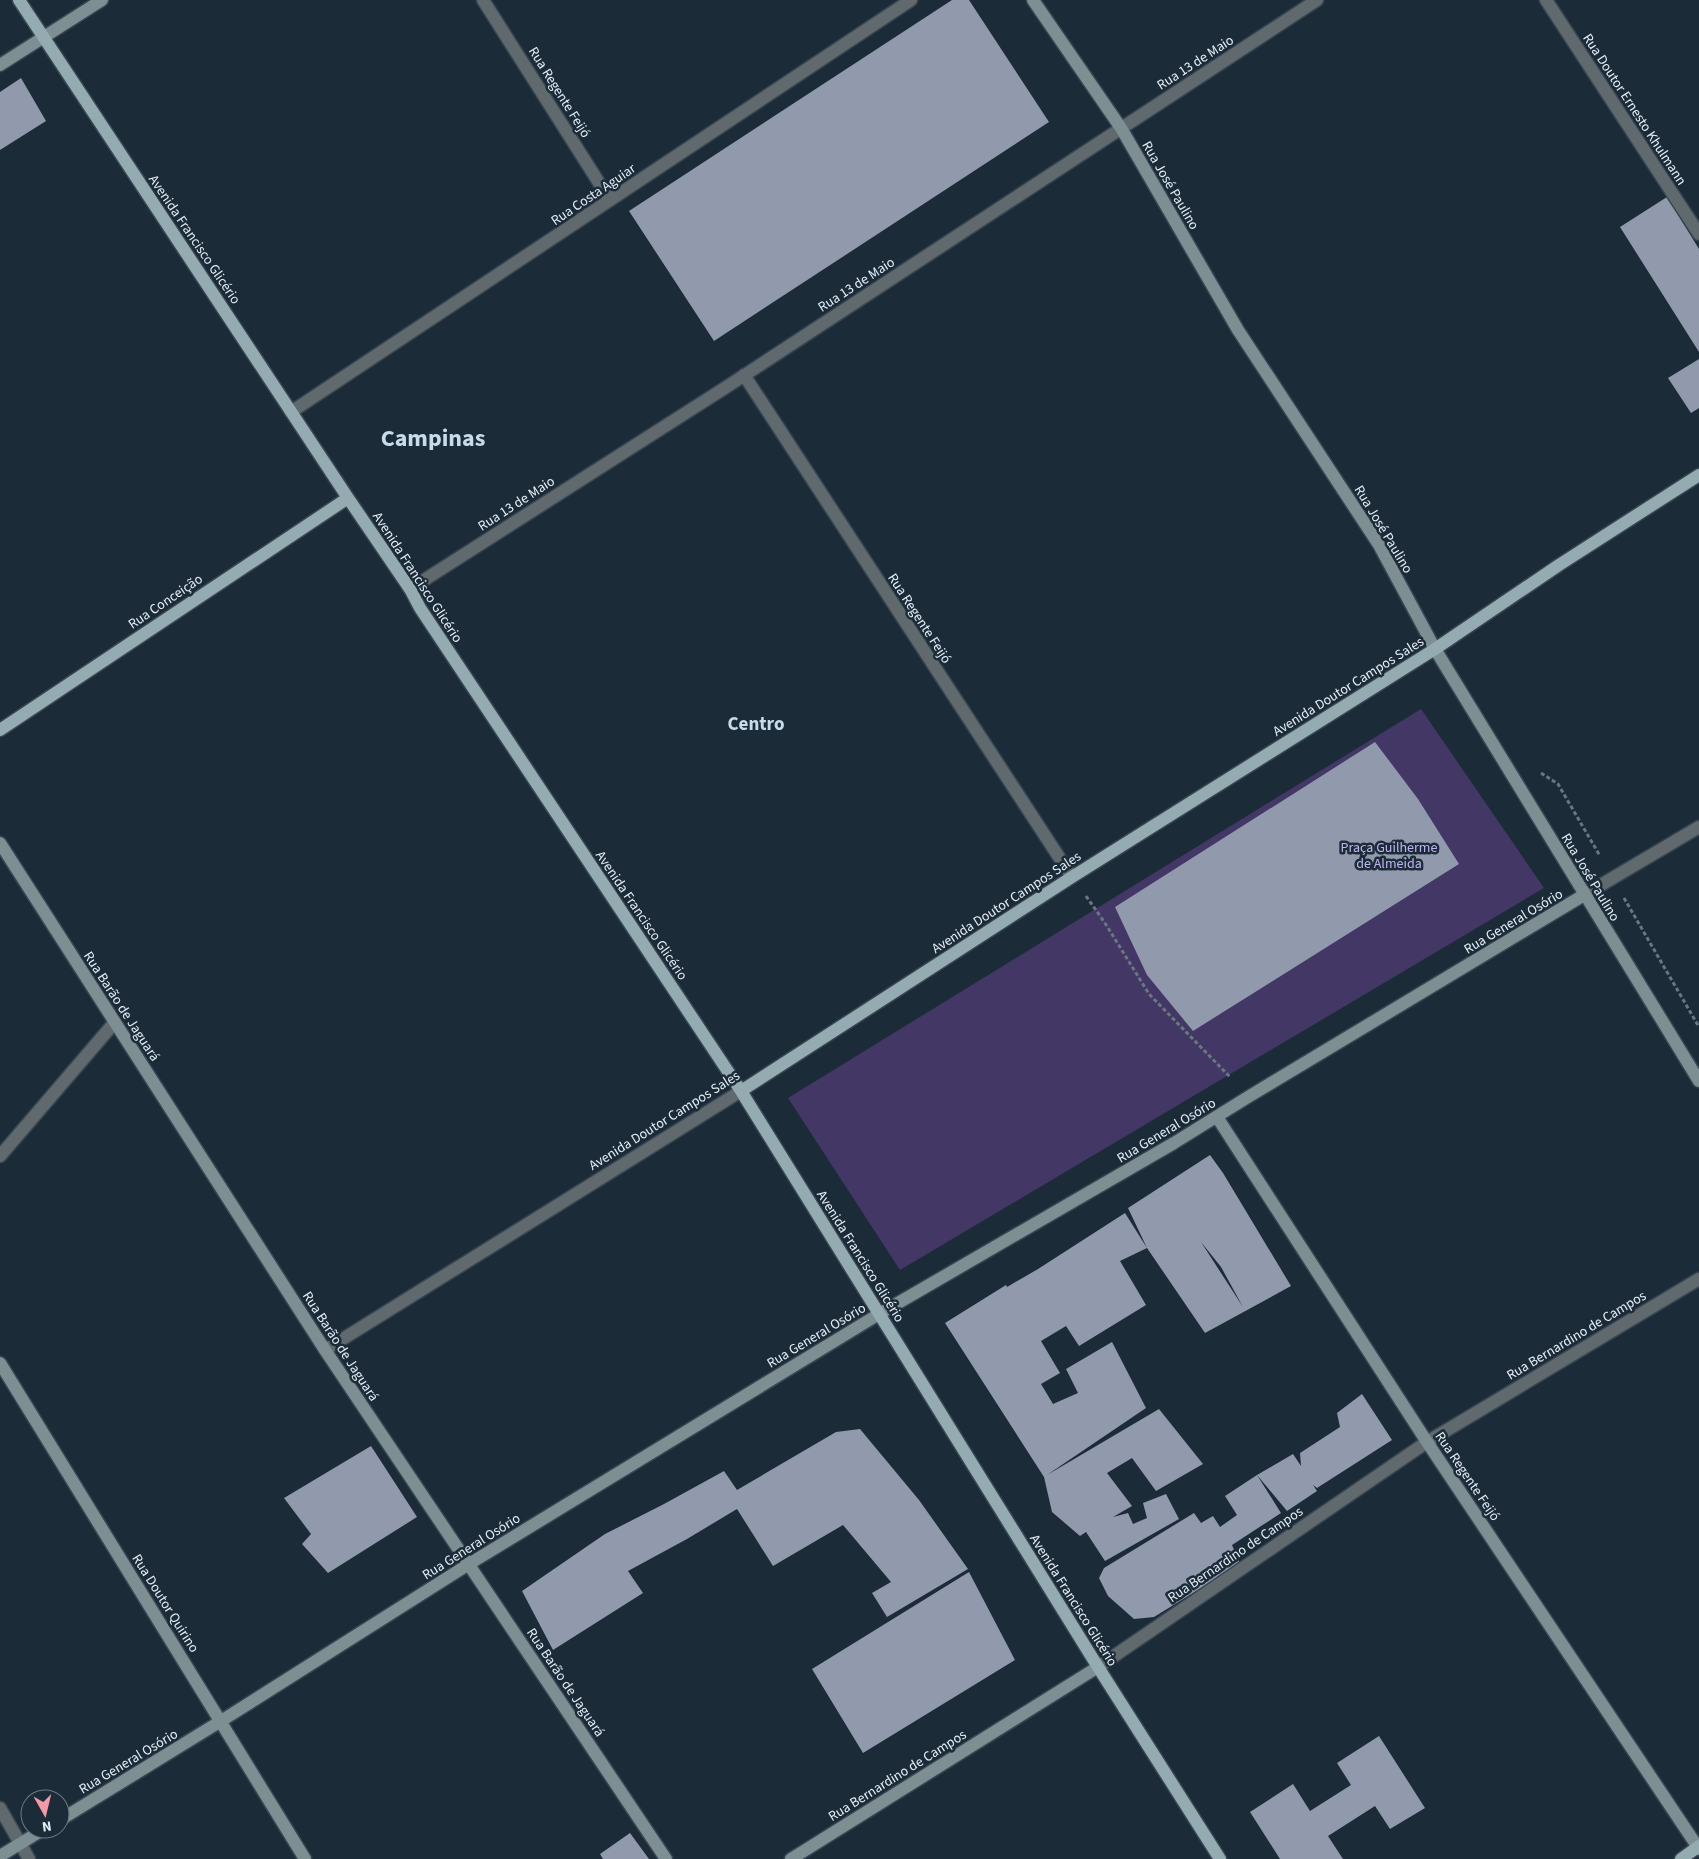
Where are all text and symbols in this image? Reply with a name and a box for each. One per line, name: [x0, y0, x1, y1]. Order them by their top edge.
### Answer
street label: Rua Doutor Ernesto Khulmann: [1577, 30, 1691, 189]
street label: Rua 13 de Maio: [1153, 31, 1238, 95]
street label: Rua Regente Feijó: [523, 43, 595, 142]
street label: Rua José Paulino: [1137, 137, 1204, 234]
street label: Rua Costa Aguiar: [547, 159, 640, 231]
street label: Avenida Francisco Glicério: [143, 171, 245, 308]
street label: Rua 13 de Maio: [814, 253, 899, 317]
district label: Campinas: [381, 421, 485, 456]
street label: Rua 13 de Maio: [474, 472, 559, 536]
street label: Rua José Paulino: [1349, 482, 1417, 577]
street label: Avenida Francisco Glicério: [367, 508, 467, 647]
street label: Rua Conceição: [124, 569, 207, 634]
street label: Rua Regente Feijó: [882, 569, 956, 668]
street label: Avenida Doutor Campos Sales: [1269, 632, 1428, 742]
district label: Centro: [728, 711, 784, 738]
street label: Rua José Paulino: [1556, 830, 1624, 925]
park label: Praça Guilherme de Almeida: [1341, 838, 1437, 874]
street label: Avenida Francisco Glicério: [590, 847, 692, 984]
street label: Avenida Doutor Campos Sales: [928, 847, 1085, 959]
street label: Rua General Osório: [1460, 884, 1567, 959]
street label: Rua Barão de Jaguará: [78, 948, 164, 1065]
street label: Avenida Doutor Campos Sales: [585, 1066, 744, 1176]
street label: Rua General Osório: [1113, 1093, 1220, 1168]
street label: Avenida Francisco Glicério: [811, 1187, 909, 1326]
street label: Rua Bernardino de Campos: [1503, 1286, 1650, 1386]
street label: Rua Barão de Jaguará: [297, 1288, 383, 1405]
street label: Rua General Osório: [763, 1298, 870, 1373]
street label: Rua Regente Feijó: [1430, 1428, 1505, 1525]
street label: Rua Bernardino de Campos: [1164, 1502, 1307, 1608]
street label: Rua General Osório: [419, 1509, 524, 1585]
street label: Avenida Francisco Glicério: [1024, 1531, 1122, 1670]
street label: Rua Doutor Quirino: [127, 1550, 204, 1657]
street label: Rua Barão de Jaguará: [521, 1624, 609, 1741]
street label: Rua General Osório: [75, 1724, 182, 1799]
street label: Rua Bernardino de Campos: [825, 1725, 971, 1827]
north arrow: [20, 1789, 70, 1839]
text: N: [41, 1815, 53, 1836]

